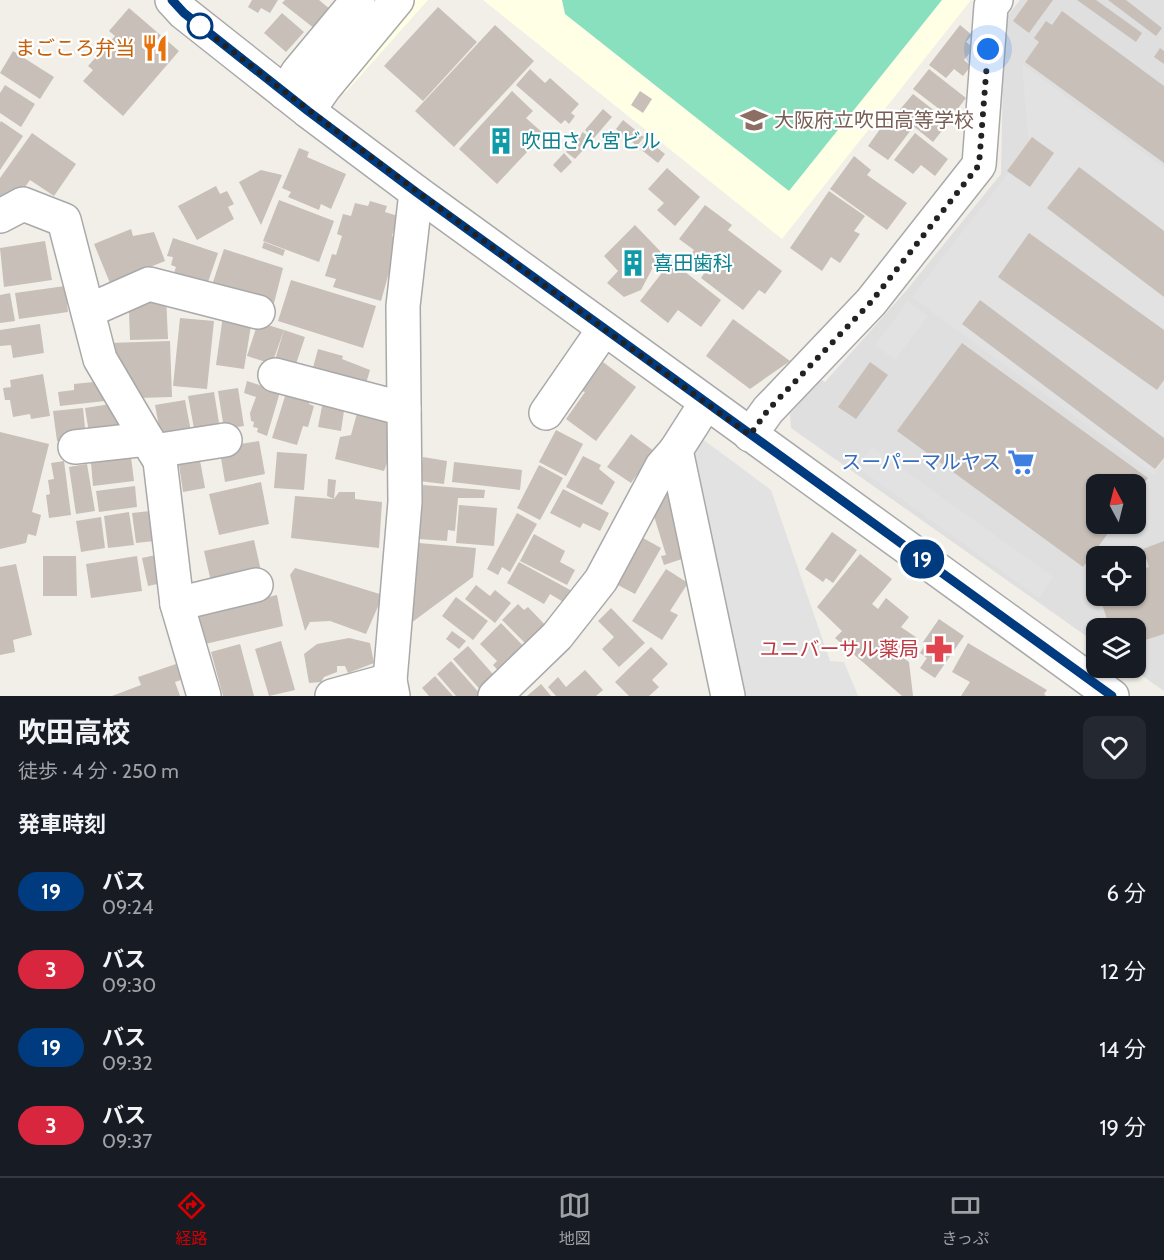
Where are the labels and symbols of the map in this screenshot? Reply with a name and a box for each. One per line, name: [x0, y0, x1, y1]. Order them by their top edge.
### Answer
unlabelled marker: [187, 13, 213, 39]
restaurant icon: まごころ弁当: [140, 33, 170, 63]
your location: [973, 34, 1003, 64]
place label: まごころ弁当: [15, 36, 135, 60]
school or university icon: 大阪府立吹田高等学校: [739, 105, 769, 135]
place label: 大阪府立吹田高等学校: [774, 108, 974, 132]
building icon: 吹田さん宮ビル: [486, 126, 516, 156]
place label: 吹田さん宮ビル: [521, 129, 661, 153]
building icon: 喜田歯科: [618, 248, 648, 278]
place label: 喜田歯科: [653, 251, 733, 275]
supermarket icon: スーパーマルヤス: [1006, 447, 1036, 477]
place label: スーパーマルヤス: [841, 450, 1001, 474]
north arrow: [1086, 474, 1146, 534]
line badge: 19: [895, 540, 949, 578]
pharmacy icon: ユニバーサル薬局: [924, 634, 954, 664]
place label: ユニバーサル薬局: [759, 637, 919, 661]

